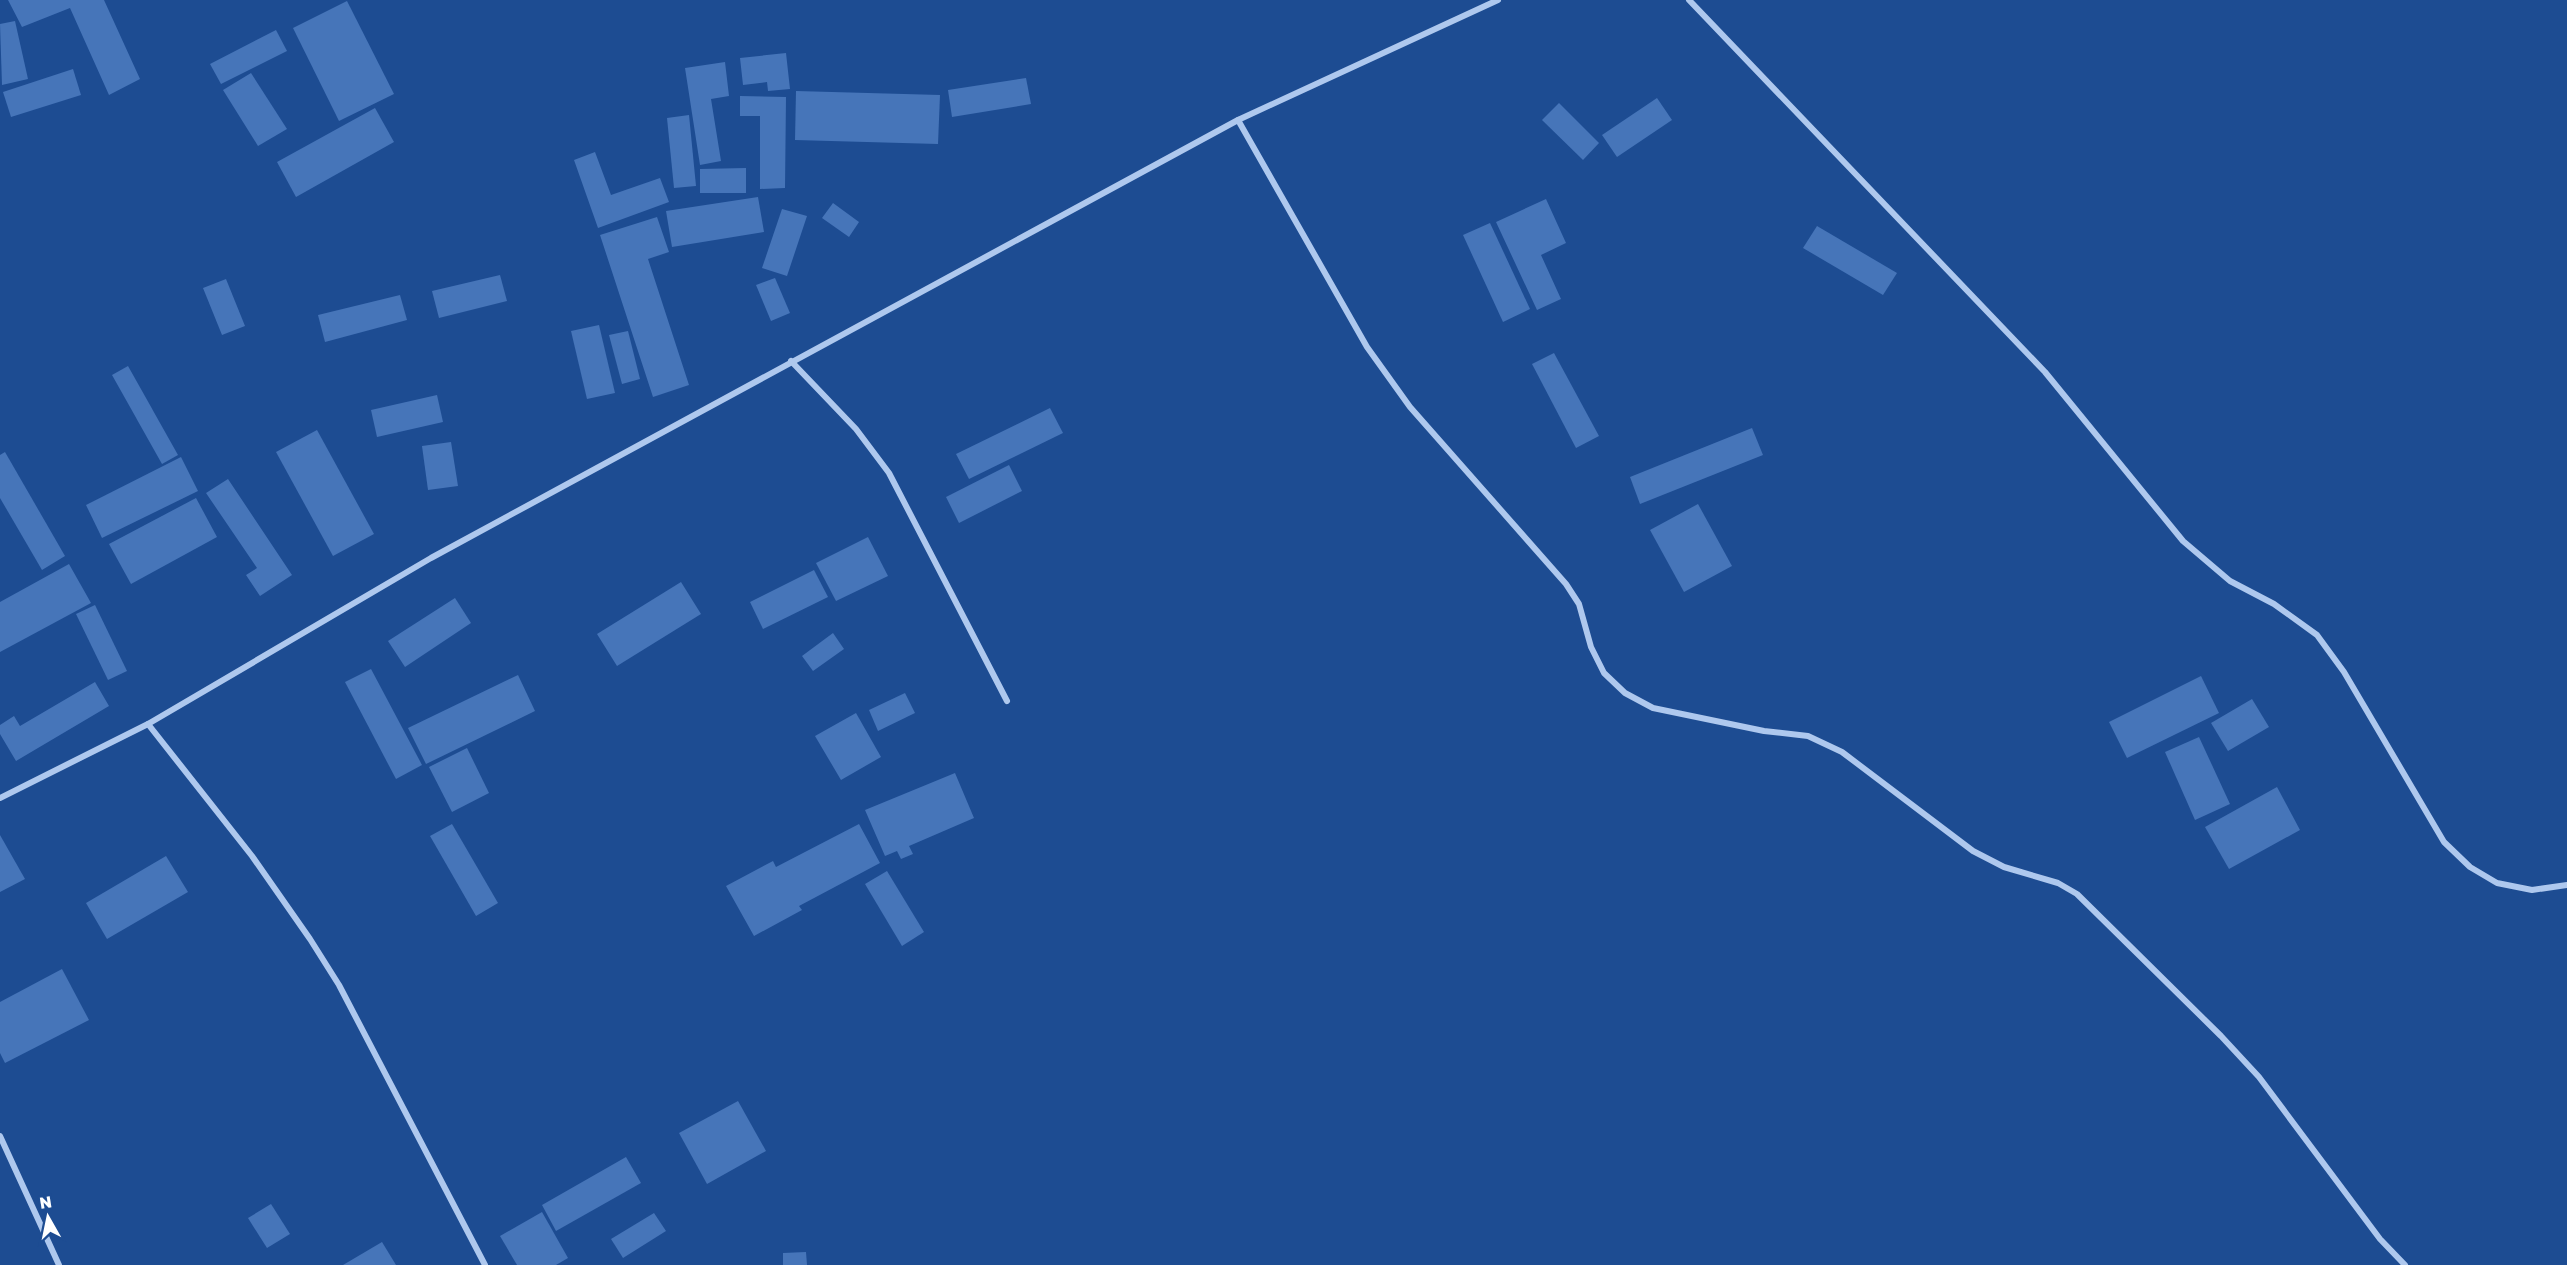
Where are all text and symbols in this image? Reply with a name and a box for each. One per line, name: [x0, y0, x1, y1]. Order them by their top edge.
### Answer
north arrow: [18, 1187, 78, 1247]
text: N: [38, 1191, 53, 1213]

